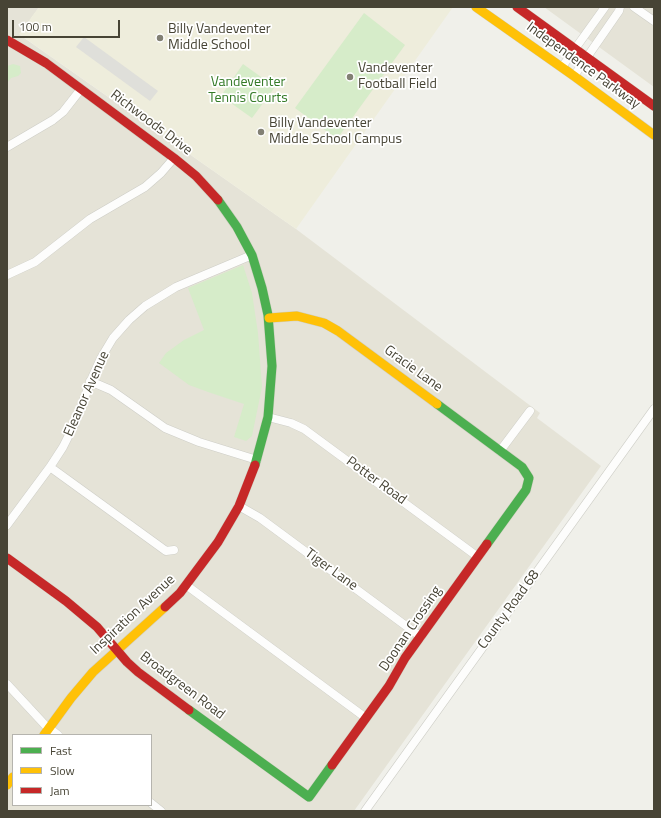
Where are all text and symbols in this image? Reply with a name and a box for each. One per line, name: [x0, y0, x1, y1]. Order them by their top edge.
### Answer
scale bar: [14, 12, 122, 38]
text: 100 m: [19, 17, 52, 36]
street label: Independence Parkway: [523, 19, 643, 113]
place label: Billy Vandeventer Middle School: [168, 22, 271, 54]
marker: Billy Vandeventer Middle School: [155, 33, 165, 43]
place label: Vandeventer Football Field: [358, 61, 437, 94]
marker: Vandeventer Football Field: [345, 72, 355, 82]
park label: Vandeventer Tennis Courts: [208, 75, 288, 108]
street label: Richwoods Drive: [107, 87, 195, 159]
place label: Billy Vandeventer Middle School Campus: [269, 116, 402, 148]
marker: Billy Vandeventer Middle School Campus: [256, 127, 266, 137]
street label: Gracie Lane: [381, 342, 445, 396]
street label: Eleanor Avenue: [61, 349, 113, 439]
street label: Potter Road: [342, 453, 410, 509]
street label: Tiger Lane: [301, 545, 361, 595]
street label: County Road 68: [475, 567, 543, 653]
street label: Inspiration Avenue: [87, 572, 179, 658]
street label: Doonan Crossing: [376, 583, 446, 675]
street label: Broadgreen Road: [136, 649, 228, 723]
legend: [12, 734, 152, 806]
text: Fast: [50, 741, 72, 760]
text: Slow: [50, 761, 75, 780]
text: Jam: [50, 781, 70, 800]

